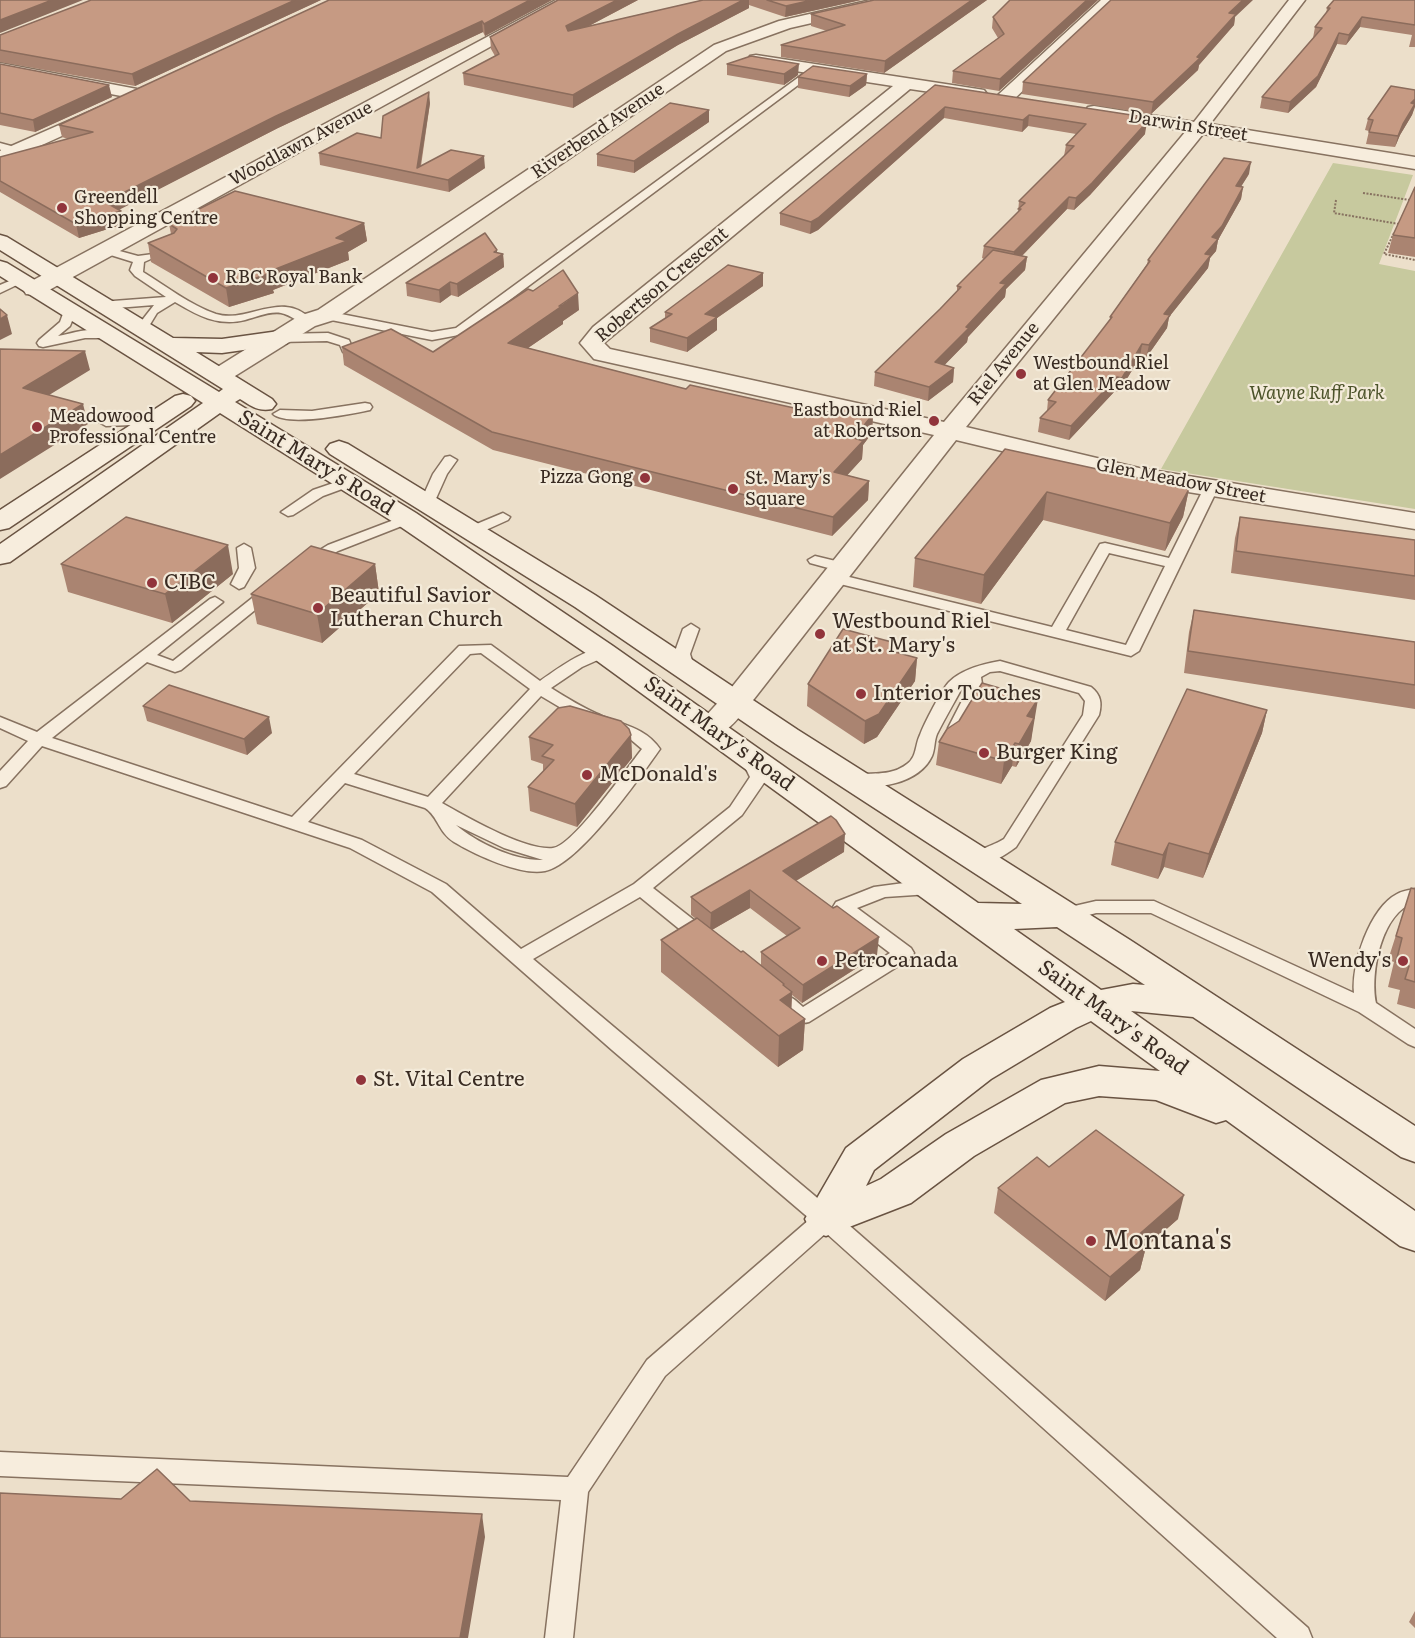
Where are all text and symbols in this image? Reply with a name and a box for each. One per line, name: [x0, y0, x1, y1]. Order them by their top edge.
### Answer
street label: Riverbend Avenue: [527, 79, 669, 183]
street label: Woodlawn Avenue: [226, 97, 376, 191]
street label: Darwin Street: [1127, 106, 1249, 146]
place label: Greendell Shopping Centre: [74, 187, 218, 230]
marker: Greendell Shopping Centre: [55, 201, 69, 215]
street label: Robertson Crescent: [591, 223, 733, 347]
place label: RBC Royal Bank: [225, 267, 363, 289]
marker: RBC Royal Bank: [206, 271, 220, 285]
street label: Riel Avenue: [964, 318, 1044, 410]
place label: Westbound Riel at Glen Meadow: [1033, 353, 1170, 395]
marker: Westbound Riel at Glen Meadow: [1014, 367, 1028, 381]
park label: Wayne Ruff Park: [1249, 383, 1385, 405]
place label: Eastbound Riel at Robertson: [792, 400, 922, 442]
street label: Saint Mary's Road: [233, 405, 399, 521]
place label: Meadowood Professional Centre: [49, 406, 216, 448]
marker: Eastbound Riel at Robertson: [927, 414, 941, 428]
marker: Meadowood Professional Centre: [30, 420, 44, 434]
street label: Glen Meadow Street: [1094, 454, 1268, 508]
place label: Pizza Gong: [540, 467, 633, 489]
place label: St. Mary's Square: [745, 468, 830, 510]
marker: Pizza Gong: [638, 471, 652, 485]
marker: St. Mary's Square: [726, 482, 740, 496]
place label: CIBC: [164, 570, 216, 596]
marker: CIBC: [145, 576, 159, 590]
place label: Beautiful Savior Lutheran Church: [330, 583, 503, 633]
marker: Beautiful Savior Lutheran Church: [311, 601, 325, 615]
place label: Westbound Riel at St. Mary's: [832, 609, 990, 659]
marker: Westbound Riel at St. Mary's: [813, 627, 827, 641]
street label: Saint Mary's Road: [639, 671, 799, 797]
place label: Interior Touches: [873, 681, 1041, 707]
marker: Interior Touches: [854, 687, 868, 701]
place label: Burger King: [996, 740, 1118, 766]
marker: Burger King: [977, 746, 991, 760]
place label: McDonald's: [599, 762, 717, 788]
marker: McDonald's: [580, 768, 594, 782]
place label: Petrocanada: [834, 948, 958, 974]
place label: Wendy's: [1307, 948, 1391, 974]
marker: Petrocanada: [815, 954, 829, 968]
marker: Wendy's: [1396, 954, 1410, 968]
street label: Saint Mary's Road: [1033, 955, 1193, 1081]
place label: St. Vital Centre: [373, 1067, 525, 1093]
marker: St. Vital Centre: [354, 1073, 368, 1087]
place label: Montana's: [1103, 1225, 1231, 1257]
marker: Montana's: [1084, 1234, 1098, 1248]

